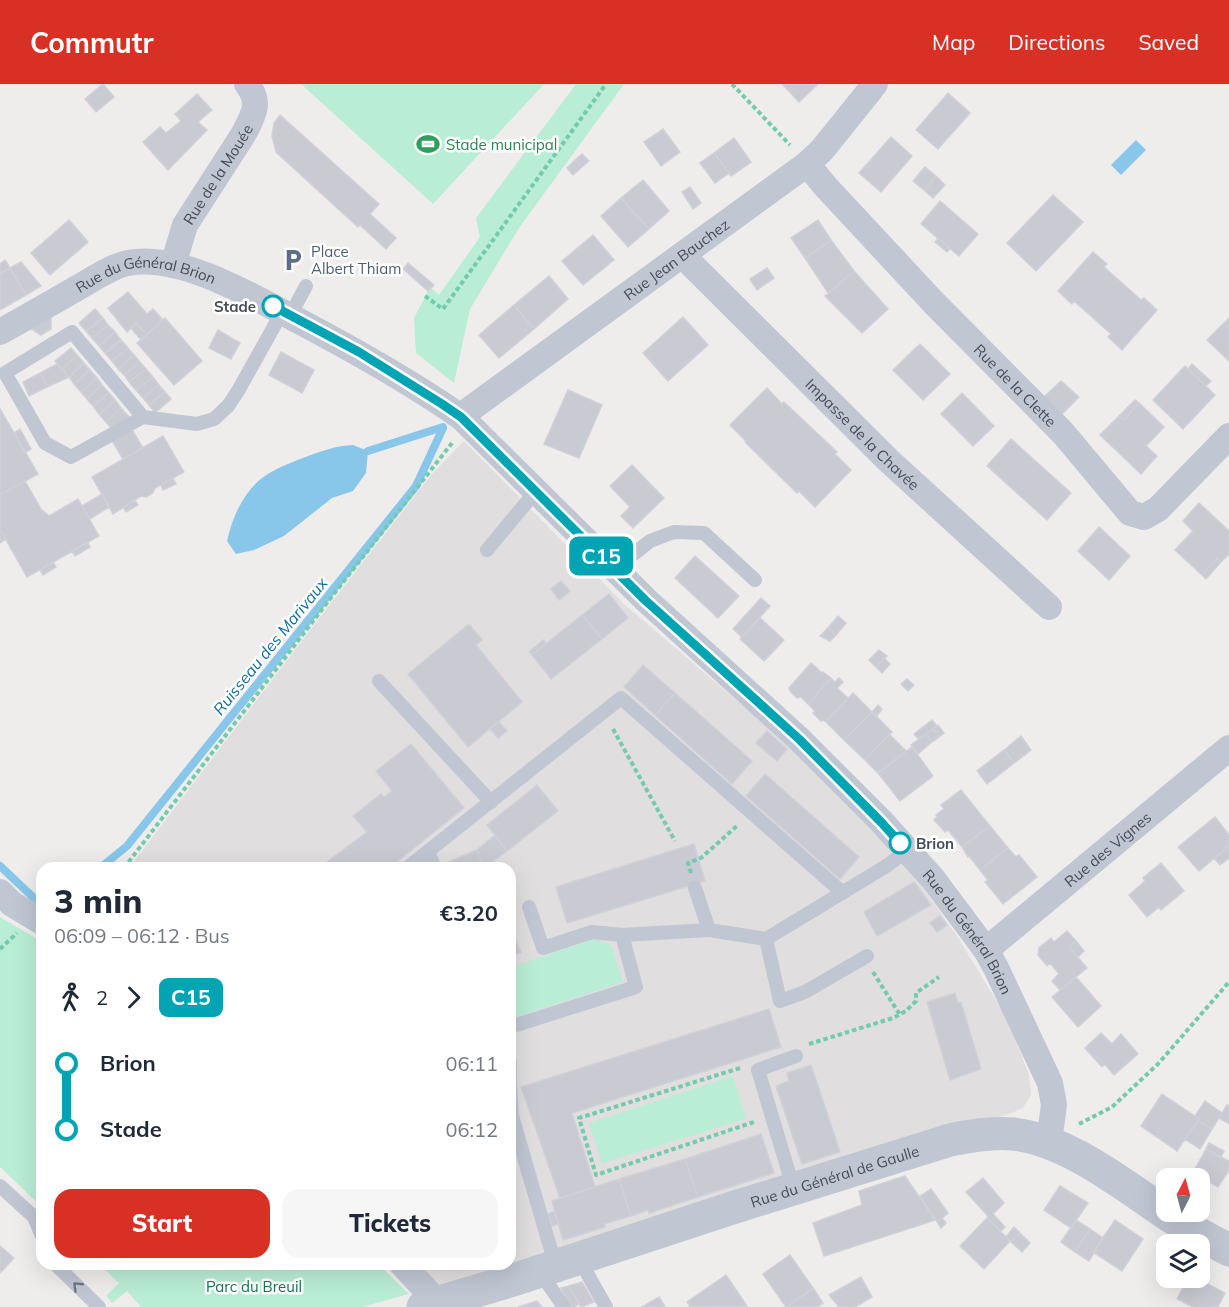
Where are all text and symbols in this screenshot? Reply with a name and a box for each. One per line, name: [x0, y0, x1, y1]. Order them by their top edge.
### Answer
text: Commutr: [30, 25, 153, 60]
text: Map: [932, 29, 975, 55]
text: Directions: [1008, 29, 1105, 55]
text: Saved: [1138, 29, 1199, 55]
street label: Rue de la Mouée: [178, 121, 257, 228]
sports icon: Stade municipal: [415, 131, 441, 157]
place label: Stade municipal: [446, 135, 557, 154]
street label: Rue Jean Bauchez: [620, 214, 733, 304]
place label: Place Albert Thiam: [311, 242, 401, 278]
parking icon: Place Albert Thiam: [280, 247, 306, 273]
street label: Rue du Général Brion: [72, 252, 219, 297]
marker: Stade: [262, 295, 284, 317]
place label: Stade: [214, 297, 256, 316]
street label: Rue de la Clette: [970, 340, 1061, 431]
street label: Impasse de la Chavée: [802, 374, 924, 494]
line badge: C15: [566, 536, 636, 576]
text: C15: [581, 543, 621, 569]
water label: Ruisseau des Marivaux: [208, 573, 332, 719]
street label: Rue des Vignes: [1060, 807, 1155, 891]
marker: Brion: [889, 832, 911, 854]
place label: Brion: [916, 834, 954, 853]
street label: Rue du Général Brion: [919, 865, 1016, 997]
text: 3 min: [54, 880, 142, 921]
text: €3.20: [440, 899, 498, 927]
text: 06:09 – 06:12 · Bus: [54, 923, 230, 948]
icon: walk: [54, 981, 87, 1014]
icon: forward: [117, 981, 150, 1014]
text: C15: [171, 984, 211, 1010]
text: 2: [96, 985, 108, 1010]
text: Brion: [100, 1049, 156, 1077]
text: 06:11: [445, 1051, 498, 1076]
text: Stade: [100, 1115, 162, 1143]
text: 06:12: [445, 1117, 498, 1142]
street label: Rue du Général de Gaulle: [748, 1141, 921, 1211]
north arrow: [1156, 1168, 1210, 1222]
map controls: [1156, 1168, 1210, 1288]
button: Start: [54, 1189, 270, 1258]
button: Tickets: [282, 1189, 498, 1258]
button: layers: [1156, 1234, 1210, 1288]
park label: Parc du Breuil: [206, 1277, 302, 1296]
one-way arrow: [73, 1282, 84, 1293]

